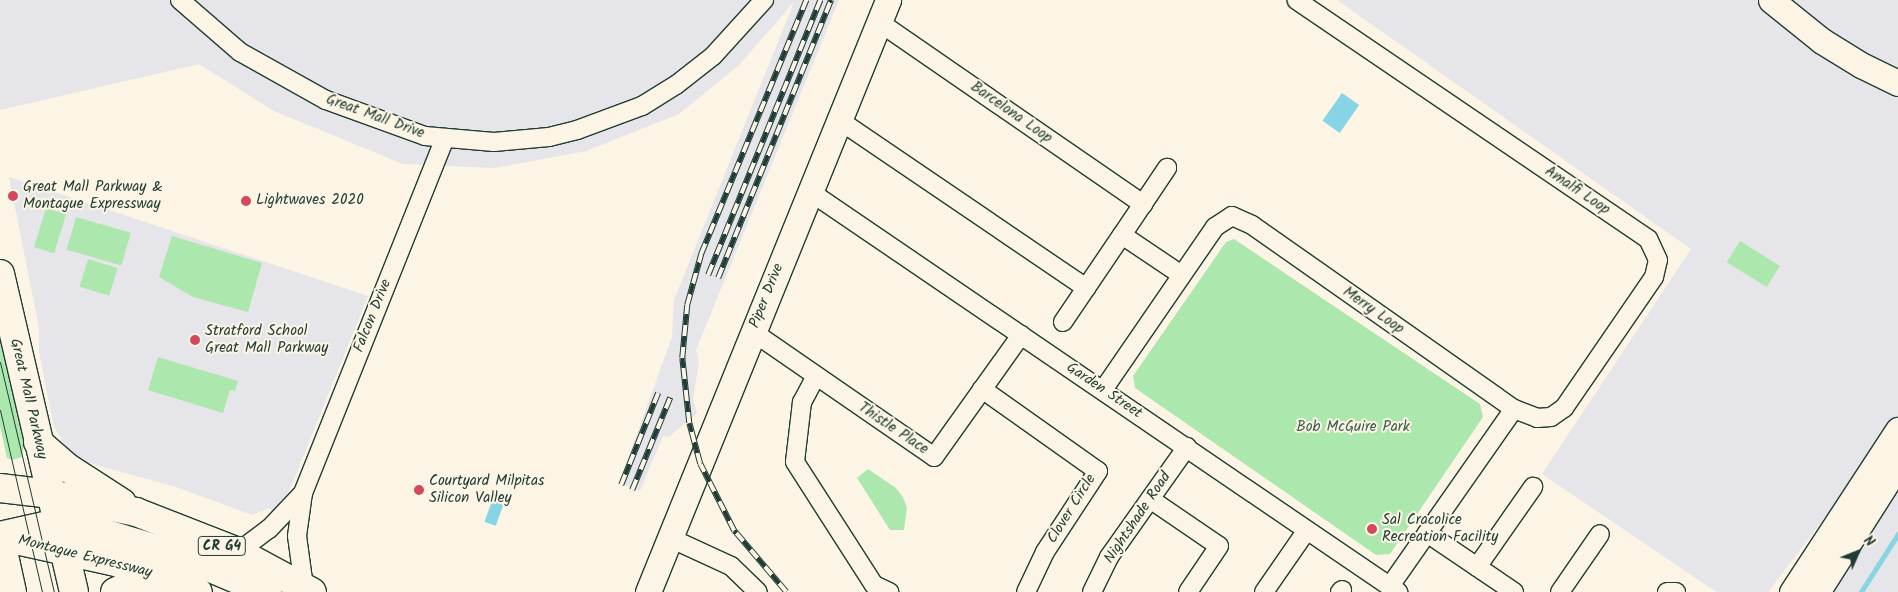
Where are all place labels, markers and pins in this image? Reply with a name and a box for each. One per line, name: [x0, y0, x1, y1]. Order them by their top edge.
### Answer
place label: Great Mall Parkway & Montague Expressway: [23, 178, 163, 213]
marker: Great Mall Parkway & Montague Expressway: [7, 190, 19, 202]
place label: Lightwaves 2020: [256, 192, 364, 210]
marker: Lightwaves 2020: [240, 195, 252, 207]
place label: Stratford School Great Mall Parkway: [205, 322, 328, 357]
marker: Stratford School Great Mall Parkway: [189, 334, 201, 346]
place label: Courtyard Milpitas Silicon Valley: [429, 472, 544, 507]
marker: Courtyard Milpitas Silicon Valley: [413, 484, 425, 496]
place label: Sal Cracolice Recreation Facility: [1382, 511, 1498, 546]
marker: Sal Cracolice Recreation Facility: [1366, 523, 1378, 535]

